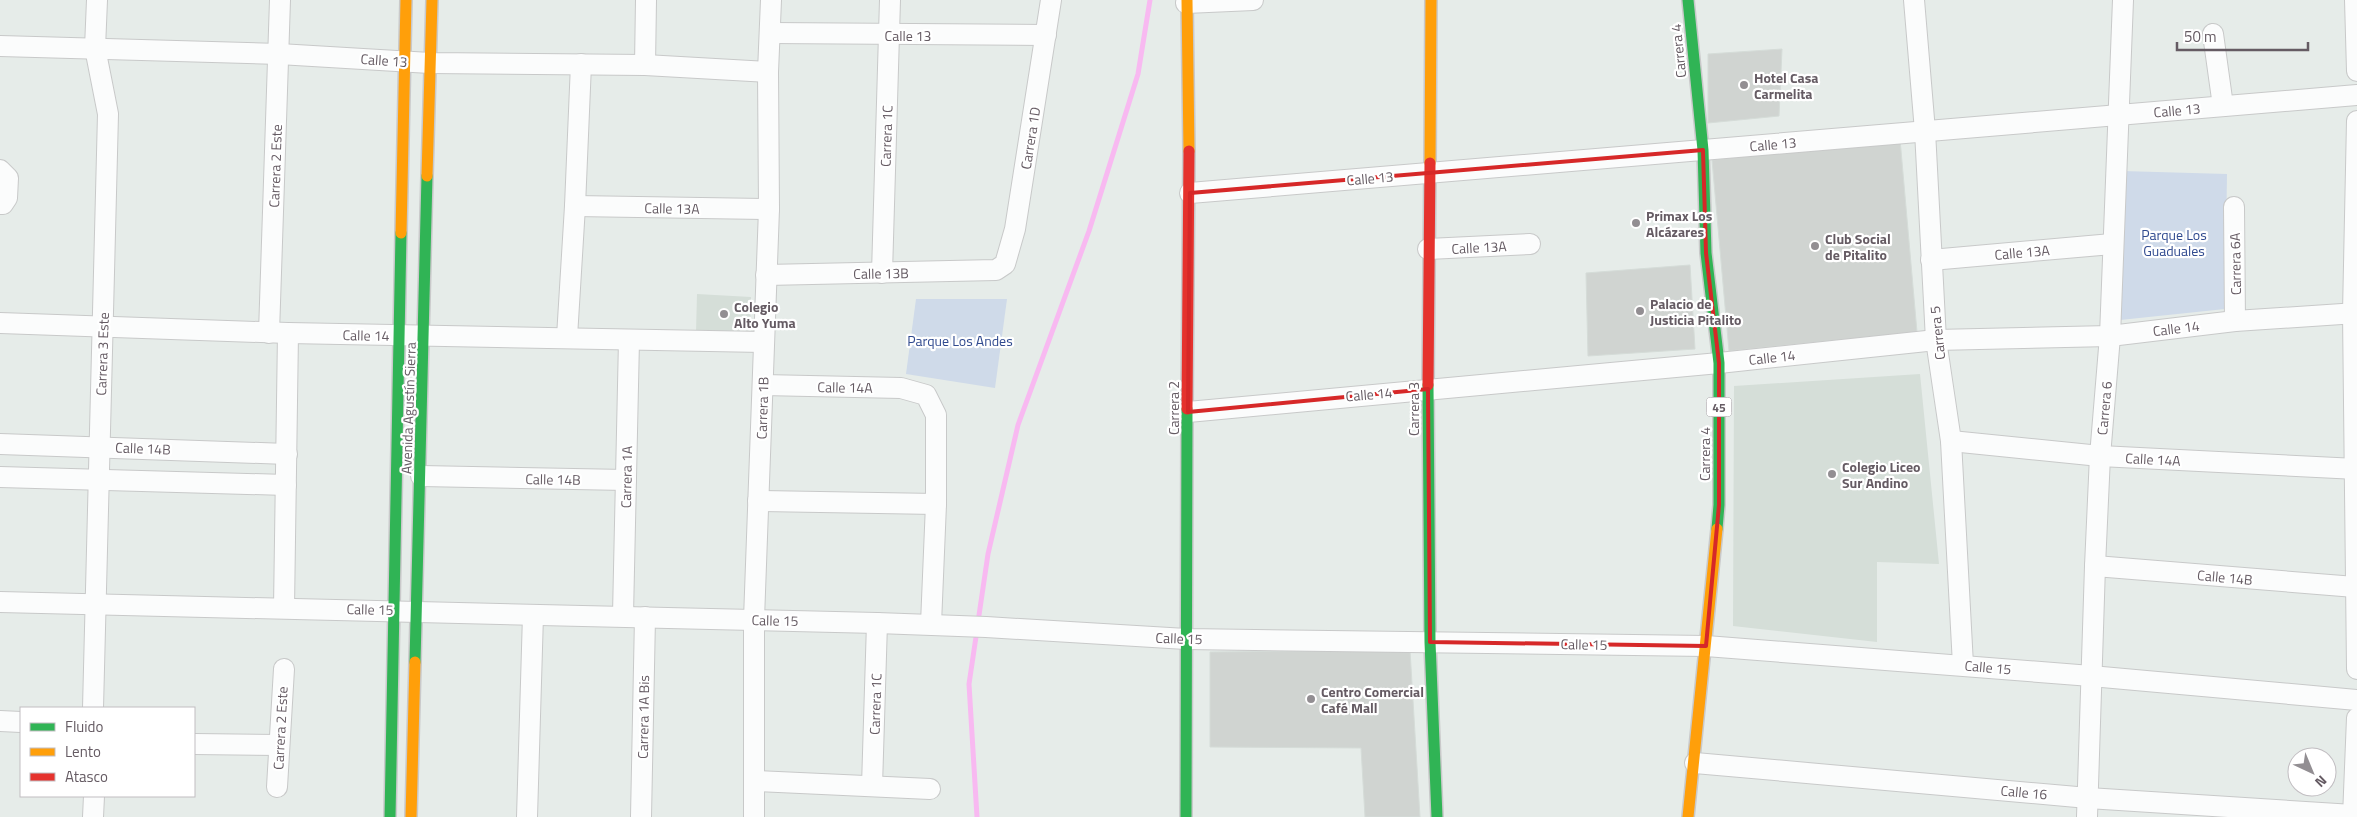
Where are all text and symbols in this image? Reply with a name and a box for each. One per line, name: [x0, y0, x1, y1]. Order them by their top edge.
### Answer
scale bar: [2177, 20, 2308, 52]
street label: Carrera 4: [1665, 23, 1691, 79]
street label: Calle 13: [885, 25, 931, 46]
text: 50 m: [2184, 25, 2217, 48]
street label: Calle 13: [360, 48, 408, 72]
place label: Hotel Casa Carmelita: [1754, 67, 1818, 104]
marker: Hotel Casa Carmelita: [1738, 79, 1750, 91]
street label: Calle 13: [2153, 97, 2201, 123]
street label: Carrera 1C: [874, 104, 898, 167]
street label: Carrera 1D: [1015, 105, 1045, 171]
street label: Carrera 2 Este: [263, 124, 287, 208]
street label: Calle 13: [1749, 131, 1797, 157]
street label: Calle 13: [1346, 165, 1394, 191]
street label: Calle 13A: [644, 197, 700, 219]
place label: Primax Los Alcázares: [1646, 205, 1713, 242]
marker: Primax Los Alcázares: [1630, 217, 1642, 229]
park label: Parque Los Guaduales: [2141, 224, 2207, 261]
place label: Club Social de Pitalito: [1825, 228, 1891, 265]
street label: Carrera 6A: [2224, 232, 2246, 295]
street label: Calle 13A: [1451, 235, 1508, 259]
street label: Calle 13A: [1994, 239, 2051, 265]
marker: Club Social de Pitalito: [1809, 240, 1821, 252]
street label: Calle 13B: [853, 262, 909, 284]
place label: Palacio de Justicia Pitalito: [1650, 293, 1741, 330]
place label: Colegio Alto Yuma: [734, 296, 796, 333]
marker: Palacio de Justicia Pitalito: [1634, 305, 1646, 317]
street label: Carrera 5: [1924, 305, 1950, 361]
marker: Colegio Alto Yuma: [718, 308, 730, 320]
street label: Carrera 3 Este: [90, 312, 114, 396]
street label: Calle 14: [2151, 315, 2201, 341]
street label: Calle 14: [342, 324, 390, 346]
park label: Parque Los Andes: [907, 330, 1013, 351]
street label: Avenida Agustín Sierra: [395, 342, 421, 474]
street label: Calle 14: [1748, 344, 1797, 370]
street label: Carrera 1B: [750, 376, 774, 440]
street label: Calle 14A: [817, 376, 873, 398]
street label: Carrera 6: [2091, 380, 2117, 436]
street label: Carrera 2: [1163, 381, 1184, 435]
street label: Calle 14: [1345, 381, 1393, 407]
street label: Carrera 3: [1403, 382, 1424, 436]
road number: 45: [1706, 398, 1732, 417]
street label: Carrera 4: [1694, 427, 1715, 481]
street label: Calle 14B: [115, 437, 171, 459]
street label: Carrera 1A: [615, 445, 637, 508]
street label: Calle 14A: [2125, 447, 2182, 471]
place label: Colegio Liceo Sur Andino: [1842, 456, 1920, 493]
street label: Calle 14B: [525, 468, 581, 490]
marker: Colegio Liceo Sur Andino: [1826, 468, 1838, 480]
street label: Calle 14B: [2196, 564, 2254, 590]
street label: Calle 15: [346, 598, 394, 620]
street label: Calle 15: [751, 609, 799, 631]
street label: Calle 15: [1155, 627, 1203, 649]
street label: Calle 15: [1560, 633, 1608, 655]
street label: Calle 15: [1964, 654, 2012, 680]
street label: Carrera 1C: [863, 672, 887, 735]
street label: Carrera 1A Bis: [632, 675, 654, 759]
place label: Centro Comercial Café Mall: [1321, 681, 1424, 718]
street label: Carrera 2 Este: [267, 686, 293, 770]
marker: Centro Comercial Café Mall: [1305, 693, 1317, 705]
legend: [20, 707, 195, 797]
text: Fluido: [65, 715, 104, 738]
text: Lento: [65, 740, 101, 763]
north arrow: [2287, 747, 2337, 797]
text: Atasco: [65, 765, 108, 788]
text: N: [2311, 771, 2332, 793]
street label: Calle 16: [2000, 779, 2048, 805]

